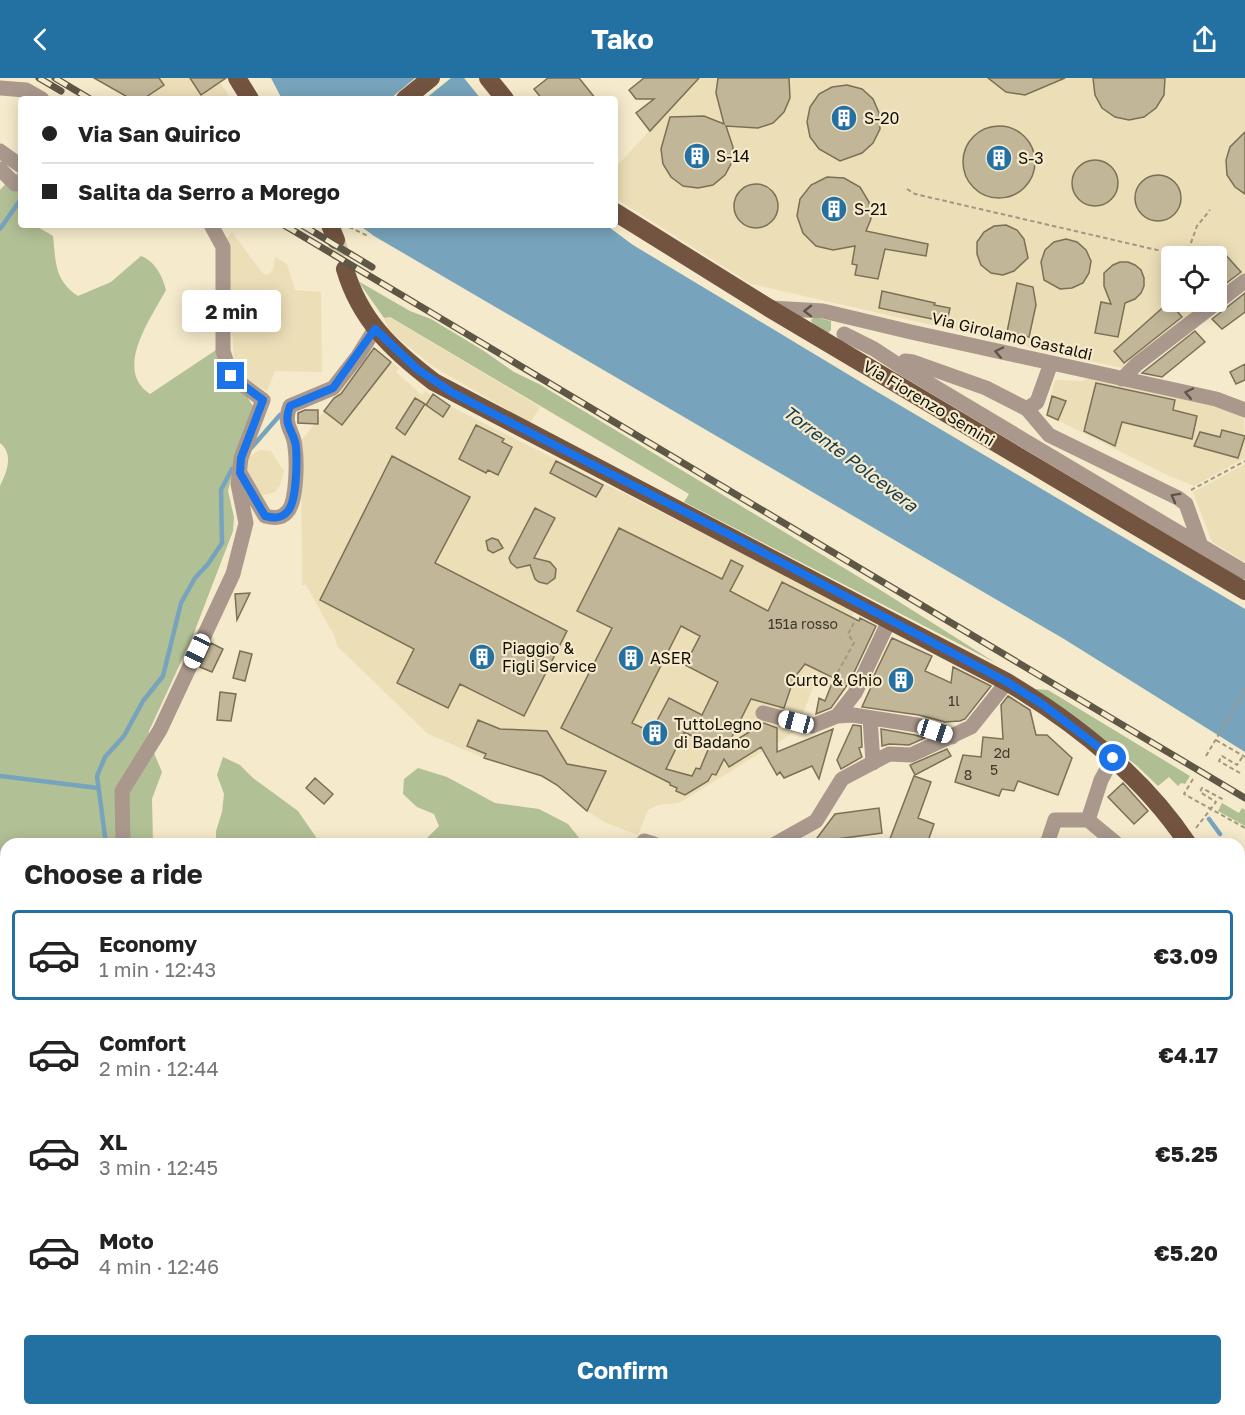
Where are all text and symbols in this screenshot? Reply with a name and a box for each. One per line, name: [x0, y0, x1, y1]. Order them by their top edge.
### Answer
icon: back: [24, 23, 57, 56]
text: Tako: [591, 23, 654, 55]
icon: share: [1188, 23, 1221, 56]
building icon: S-20: [829, 103, 859, 133]
place label: S-20: [864, 108, 900, 128]
text: Via San Quirico: [78, 120, 241, 147]
building icon: S-14: [682, 141, 712, 171]
building icon: S-3: [984, 143, 1014, 173]
place label: S-14: [716, 146, 750, 166]
place label: S-3: [1018, 148, 1044, 168]
text: Salita da Serro a Morego: [78, 178, 340, 205]
building icon: S-21: [819, 194, 849, 224]
place label: S-21: [854, 199, 888, 219]
map controls: [1161, 246, 1227, 312]
button: locate: [1161, 246, 1227, 312]
callout: 2 min: [182, 289, 280, 331]
text: 2 min: [205, 299, 258, 323]
one-way arrow: [804, 305, 813, 317]
street label: Via Girolamo Gastaldi: [930, 308, 1094, 364]
one-way arrow: [994, 346, 1004, 359]
street label: Via Fiorenzo Semini: [859, 356, 999, 450]
route end: [217, 362, 244, 389]
one-way arrow: [1184, 388, 1194, 401]
water label: Torrente Polcevera: [779, 400, 923, 516]
one-way arrow: [1170, 493, 1181, 504]
house number: 151a rosso: [768, 615, 838, 632]
car: [181, 631, 213, 671]
place label: Piaggio & Figli Service: [502, 638, 597, 676]
building icon: Piaggio & Figli Service: [467, 642, 497, 672]
building icon: ASER: [616, 643, 646, 673]
place label: ASER: [650, 648, 692, 668]
building icon: Curto & Ghio: [886, 665, 916, 695]
place label: Curto & Ghio: [785, 670, 882, 690]
house number: 1l: [948, 692, 960, 709]
car: [776, 709, 816, 735]
place label: TuttoLegno di Badano: [674, 714, 762, 752]
car: [915, 717, 955, 745]
building icon: TuttoLegno di Badano: [640, 718, 670, 748]
house number: 2d: [994, 744, 1010, 761]
route start: [1099, 744, 1126, 771]
house number: 5: [990, 761, 998, 778]
house number: 8: [964, 766, 972, 783]
text: Choose a ride: [24, 858, 203, 890]
icon: car: [27, 928, 81, 982]
text: Economy: [99, 930, 197, 957]
text: €3.09: [1154, 942, 1218, 969]
text: 1 min · 12:43: [99, 957, 216, 981]
icon: car: [27, 1027, 81, 1081]
text: Comfort: [99, 1029, 186, 1056]
text: €4.17: [1158, 1041, 1218, 1068]
text: 2 min · 12:44: [99, 1056, 219, 1080]
icon: car: [27, 1126, 81, 1180]
text: XL: [99, 1128, 127, 1155]
text: €5.25: [1155, 1140, 1218, 1167]
text: 3 min · 12:45: [99, 1155, 218, 1179]
icon: car: [27, 1225, 81, 1279]
text: Moto: [99, 1227, 154, 1254]
text: €5.20: [1154, 1239, 1218, 1266]
text: 4 min · 12:46: [99, 1254, 219, 1278]
button: Confirm: [24, 1335, 1221, 1404]

